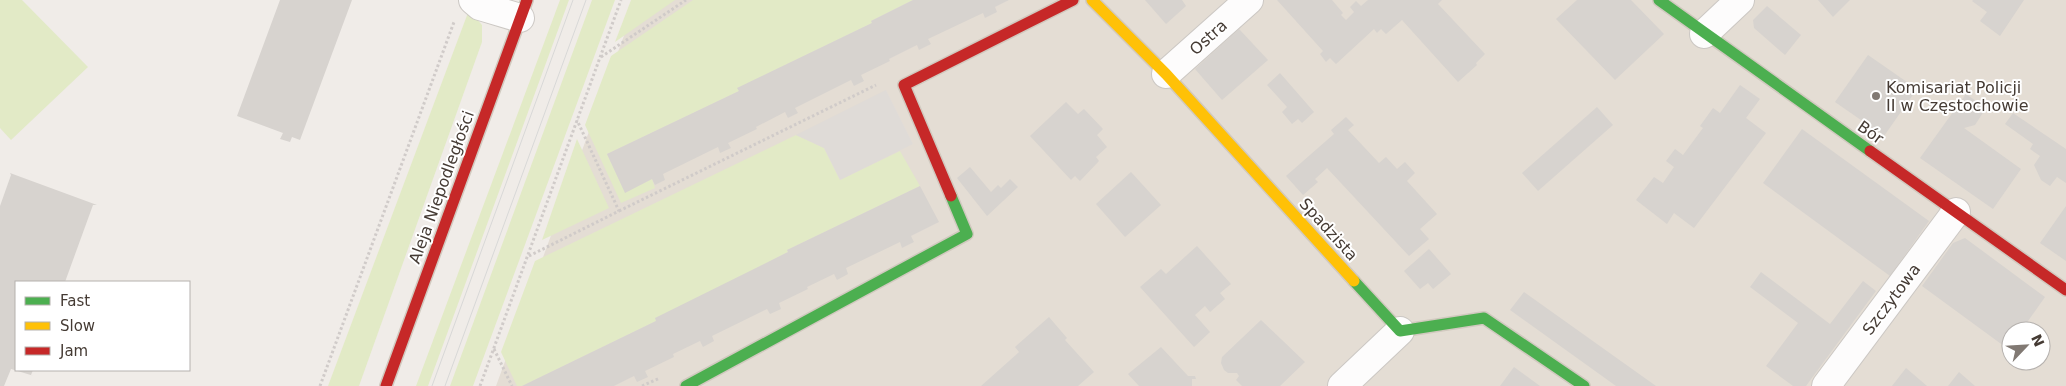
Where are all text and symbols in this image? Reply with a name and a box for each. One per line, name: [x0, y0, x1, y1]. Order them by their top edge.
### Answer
street label: Ostra: [1186, 16, 1231, 59]
place label: Komisariat Policji II w Częstochowie: [1886, 78, 2029, 115]
marker: Komisariat Policji II w Częstochowie: [1870, 90, 1882, 102]
street label: Aleja Niepodległości: [405, 108, 478, 266]
street label: Bór: [1854, 117, 1888, 148]
street label: Spadzista: [1296, 194, 1362, 264]
street label: Szczytowa: [1858, 260, 1924, 339]
legend: [15, 281, 190, 371]
text: Fast: [60, 292, 90, 310]
text: Slow: [60, 317, 95, 335]
north arrow: [2001, 321, 2051, 371]
text: N: [2028, 332, 2048, 349]
text: Jam: [59, 342, 88, 360]

